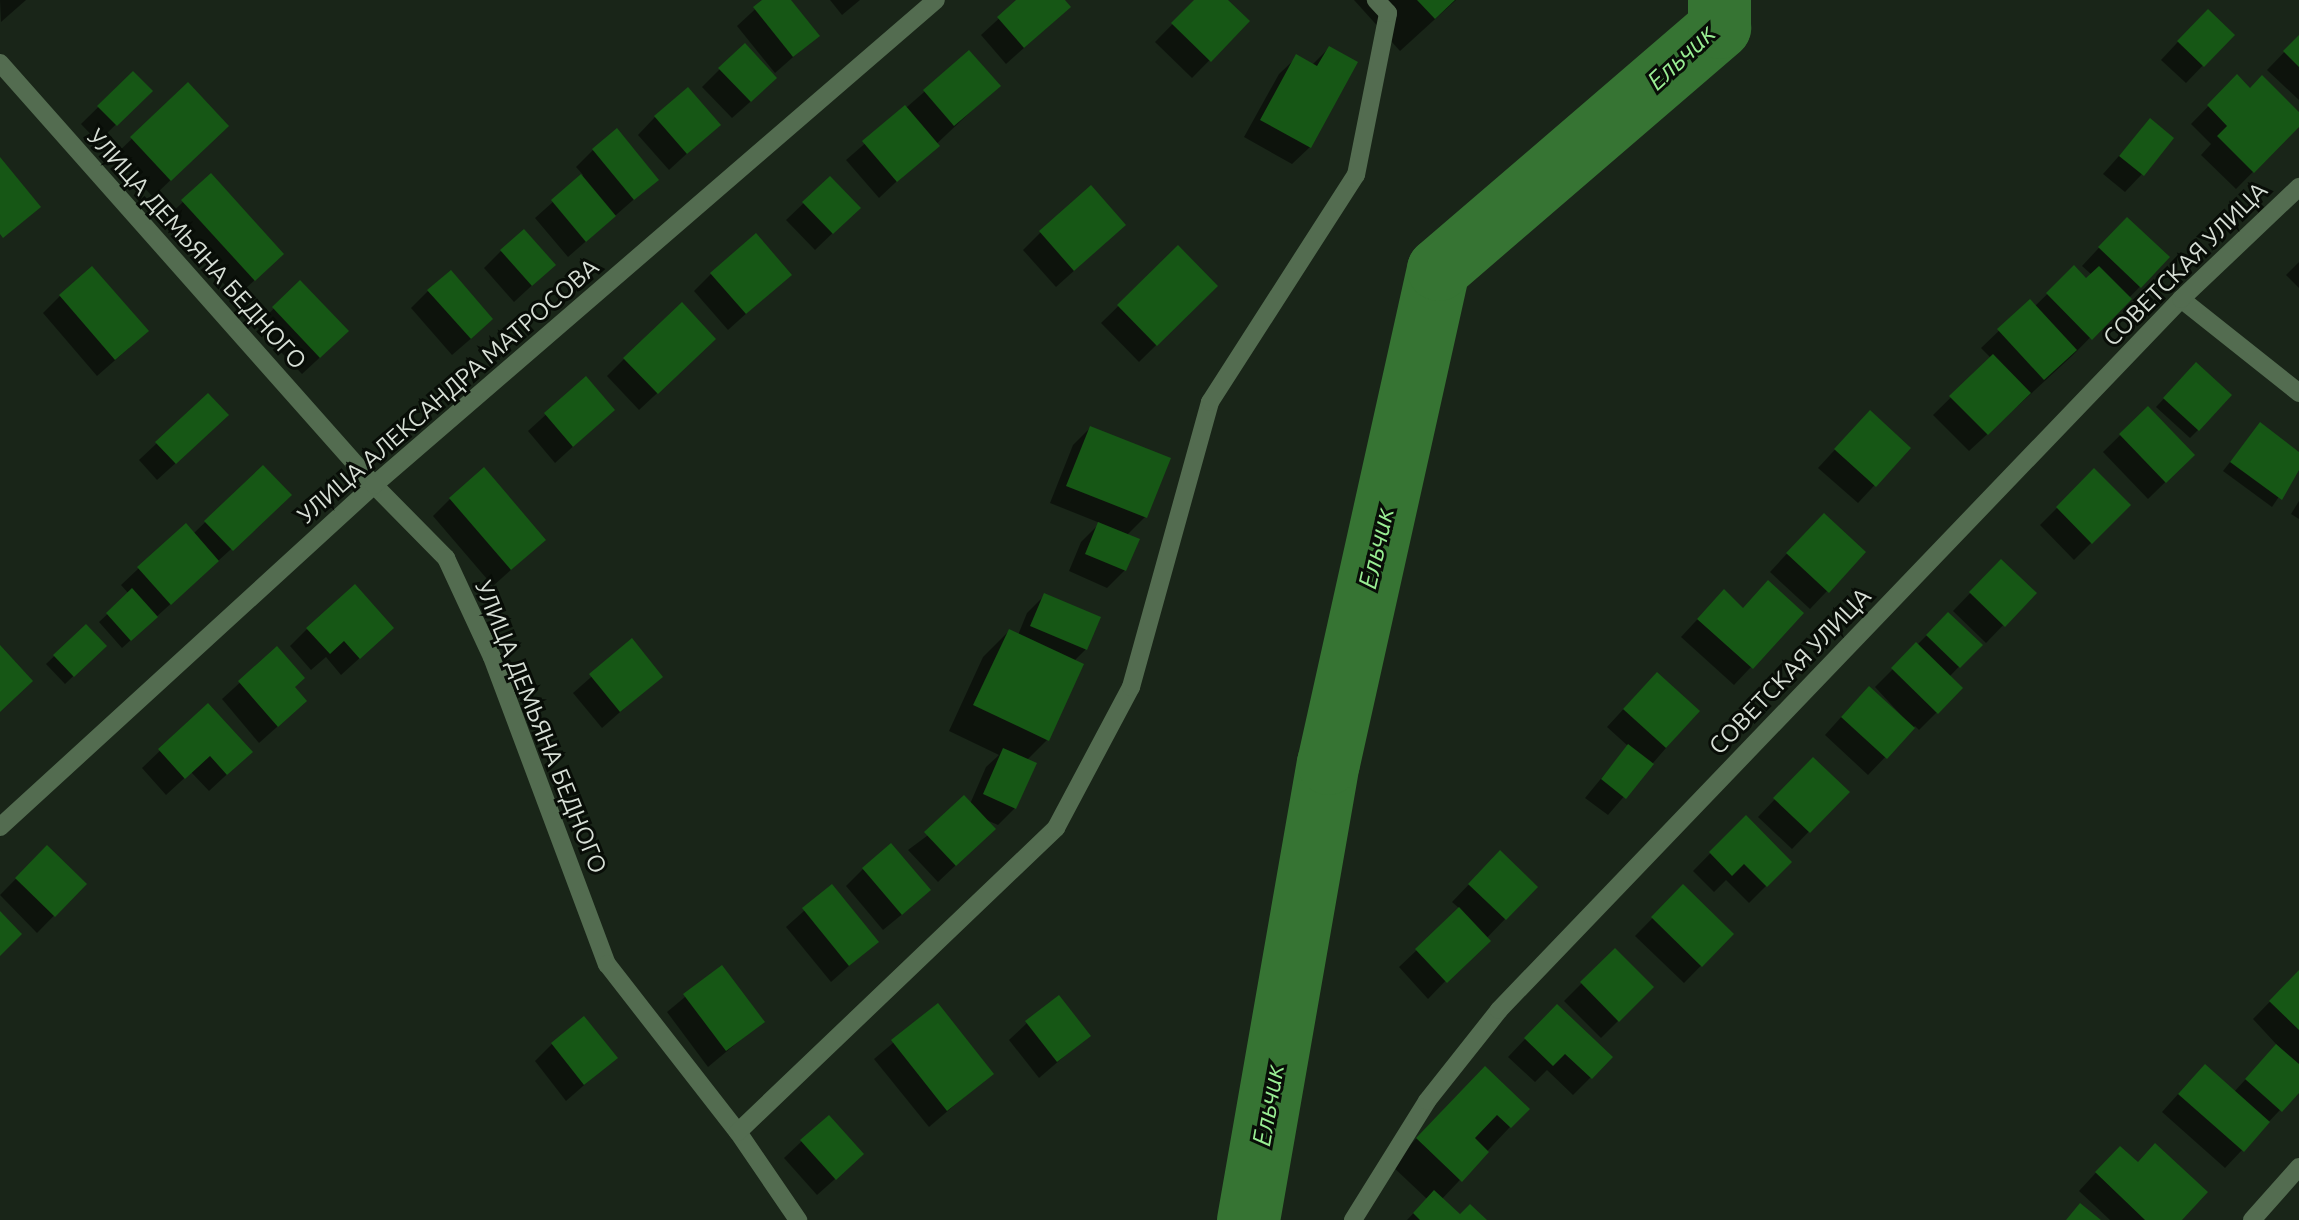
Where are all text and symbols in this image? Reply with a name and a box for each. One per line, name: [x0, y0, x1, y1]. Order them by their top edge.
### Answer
water label: Ельчик: [1640, 18, 1722, 96]
street label: УЛИЦА ДЕМЬЯНА БЕДНОГО: [81, 123, 313, 375]
street label: СОВЕТСКАЯ УЛИЦА: [2097, 176, 2273, 352]
street label: УЛИЦА АЛЕКСАНДРА МАТРОСОВА: [292, 252, 604, 530]
water label: Ельчик: [1352, 504, 1400, 592]
street label: УЛИЦА ДЕМЬЯНА БЕДНОГО: [469, 576, 613, 878]
street label: СОВЕТСКАЯ УЛИЦА: [1703, 582, 1877, 760]
water label: Ельчик: [1246, 1062, 1290, 1148]

